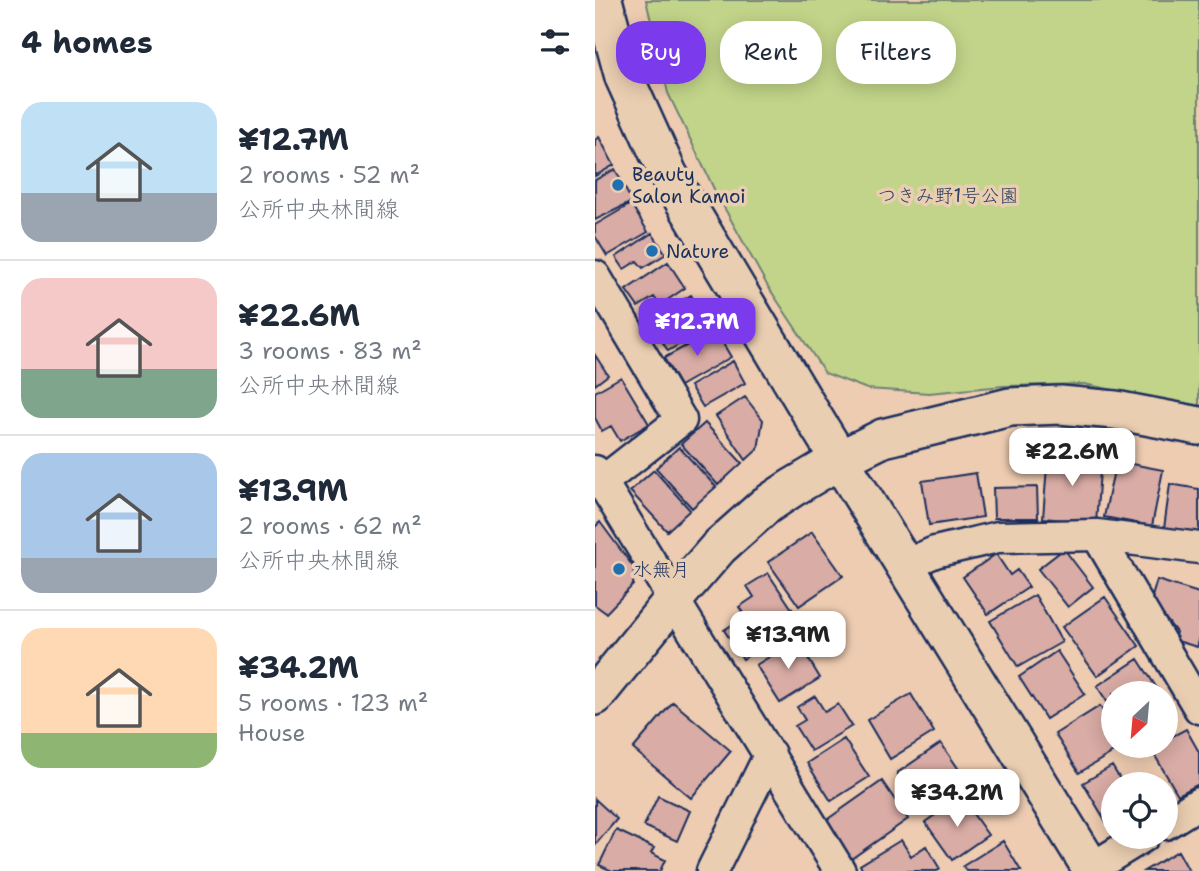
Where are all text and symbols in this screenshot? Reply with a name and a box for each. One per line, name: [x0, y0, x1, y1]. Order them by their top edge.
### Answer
chip: Buy: [616, 21, 706, 84]
chip: Rent: [720, 21, 822, 84]
chip: Filters: [836, 21, 956, 84]
text: 4 homes: [21, 22, 153, 63]
icon: filters: [536, 23, 574, 61]
text: ¥12.7M: [238, 119, 349, 160]
icon: home: [77, 130, 161, 214]
text: 2 rooms · 52 m²: [238, 160, 420, 190]
place label: Beauty Salon Kamoi: [632, 162, 746, 209]
marker: Beauty Salon Kamoi: [610, 177, 626, 193]
park label: つきみ野1号公園: [878, 183, 1018, 208]
text: 公所中央林間線: [238, 194, 399, 224]
place label: Nature: [666, 239, 729, 264]
marker: Nature: [644, 243, 660, 259]
text: ¥22.6M: [238, 295, 360, 336]
pin: ¥12.7M: [640, 298, 754, 358]
icon: home: [77, 306, 161, 390]
text: ¥12.7M: [655, 306, 739, 336]
text: 3 rooms · 83 m²: [238, 336, 422, 366]
text: 公所中央林間線: [238, 370, 399, 400]
pin: ¥22.6M: [1015, 428, 1129, 488]
text: ¥22.6M: [1025, 436, 1119, 466]
text: ¥13.9M: [238, 470, 348, 511]
icon: home: [77, 481, 161, 565]
text: 2 rooms · 62 m²: [238, 511, 422, 541]
text: 公所中央林間線: [238, 545, 399, 575]
place label: 水無月: [633, 557, 690, 582]
marker: 水無月: [611, 561, 627, 577]
pin: ¥13.9M: [731, 612, 845, 671]
text: ¥13.9M: [746, 619, 830, 649]
text: ¥34.2M: [238, 647, 359, 688]
icon: home: [77, 656, 161, 740]
north arrow: [1101, 681, 1178, 758]
map controls: [1101, 681, 1178, 849]
text: 5 rooms · 123 m²: [238, 688, 428, 718]
text: House: [238, 718, 306, 748]
pin: ¥34.2M: [900, 770, 1014, 829]
button: locate: [1101, 772, 1178, 849]
text: ¥34.2M: [911, 777, 1003, 807]

